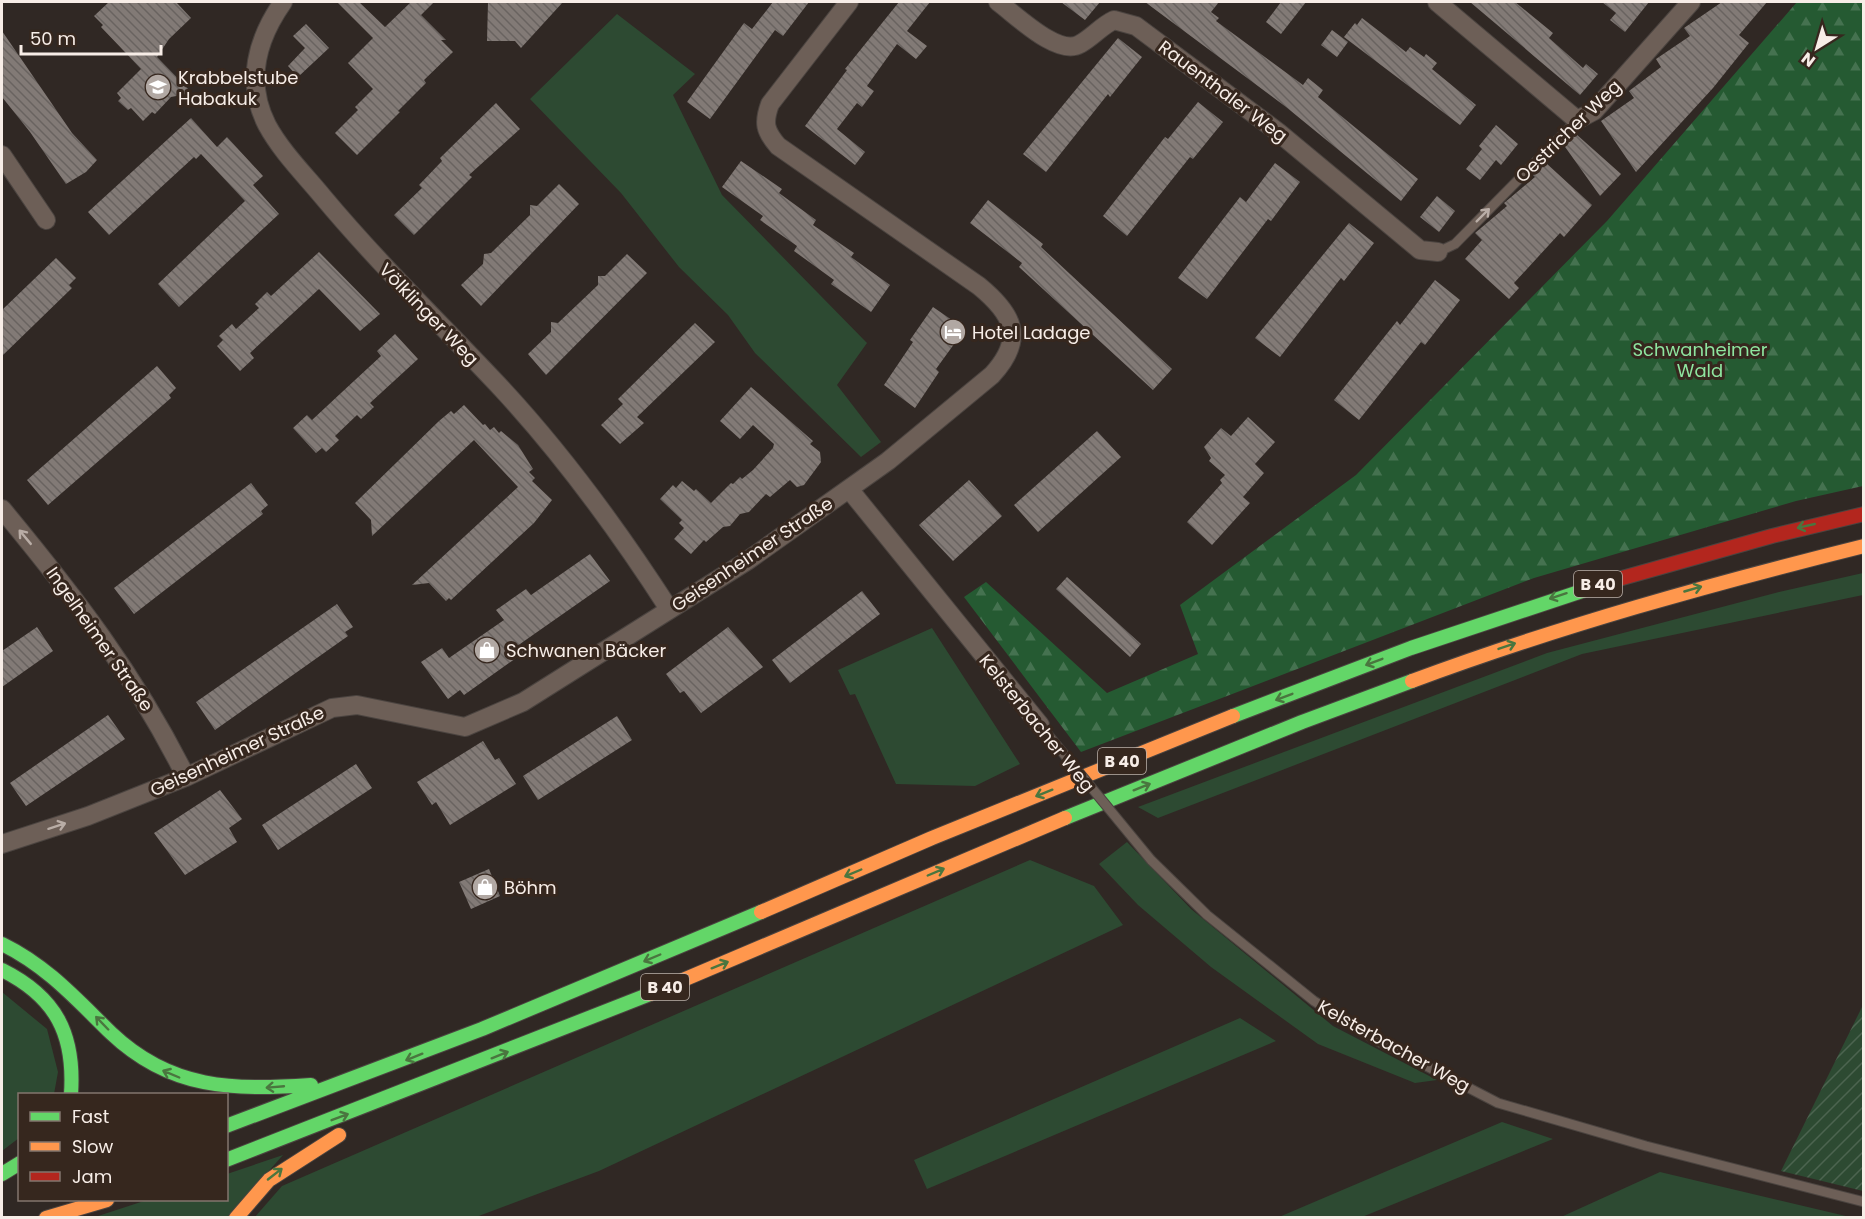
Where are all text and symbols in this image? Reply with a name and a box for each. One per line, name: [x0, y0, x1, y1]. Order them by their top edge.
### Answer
scale bar: [21, 18, 160, 56]
north arrow: [1787, 18, 1847, 78]
text: 50 m: [30, 26, 76, 51]
street label: Rauenthaler Weg: [1153, 34, 1293, 148]
text: N: [1797, 47, 1820, 72]
place label: Krabbelstube Habakuk: [178, 65, 298, 111]
school or university icon: Krabbelstube Habakuk: [143, 72, 173, 102]
street label: Oestricher Weg: [1510, 74, 1626, 188]
one-way arrow: [1476, 208, 1490, 223]
street label: Völklinger Weg: [374, 257, 484, 371]
hotel icon: Hotel Ladage: [938, 317, 968, 347]
place label: Hotel Ladage: [972, 320, 1091, 345]
park label: Schwanheimer Wald: [1633, 337, 1768, 383]
street label: Geisenheimer Straße: [666, 491, 838, 617]
one-way arrow: [1797, 521, 1816, 533]
one-way arrow: [18, 530, 32, 545]
street label: Ingelheimer Straße: [41, 562, 159, 716]
road number: B 40: [1574, 571, 1622, 597]
one-way arrow: [1683, 583, 1702, 594]
one-way arrow: [1549, 592, 1568, 603]
shop icon: Schwanen Bäcker: [472, 635, 502, 665]
place label: Schwanen Bäcker: [506, 638, 667, 663]
one-way arrow: [1497, 640, 1516, 651]
street label: Kelsterbacher Weg: [974, 649, 1100, 797]
one-way arrow: [1366, 657, 1384, 668]
one-way arrow: [1275, 692, 1293, 703]
street label: Geisenheimer Straße: [146, 700, 328, 802]
road number: B 40: [1098, 748, 1146, 774]
one-way arrow: [1132, 781, 1151, 792]
one-way arrow: [1036, 788, 1054, 799]
one-way arrow: [47, 820, 66, 831]
one-way arrow: [926, 866, 944, 877]
one-way arrow: [844, 868, 862, 879]
shop icon: Böhm: [470, 872, 500, 902]
place label: Böhm: [504, 875, 557, 900]
one-way arrow: [643, 953, 662, 964]
one-way arrow: [710, 959, 728, 970]
road number: B 40: [641, 974, 689, 1000]
street label: Kelsterbacher Weg: [1313, 994, 1475, 1098]
one-way arrow: [94, 1016, 109, 1031]
one-way arrow: [491, 1049, 509, 1060]
one-way arrow: [405, 1052, 423, 1063]
one-way arrow: [162, 1068, 180, 1079]
one-way arrow: [266, 1082, 286, 1093]
legend: [18, 1093, 228, 1201]
text: Fast: [72, 1104, 109, 1129]
one-way arrow: [330, 1111, 349, 1122]
text: Slow: [72, 1134, 114, 1159]
text: Jam: [72, 1164, 112, 1189]
one-way arrow: [267, 1168, 283, 1181]

